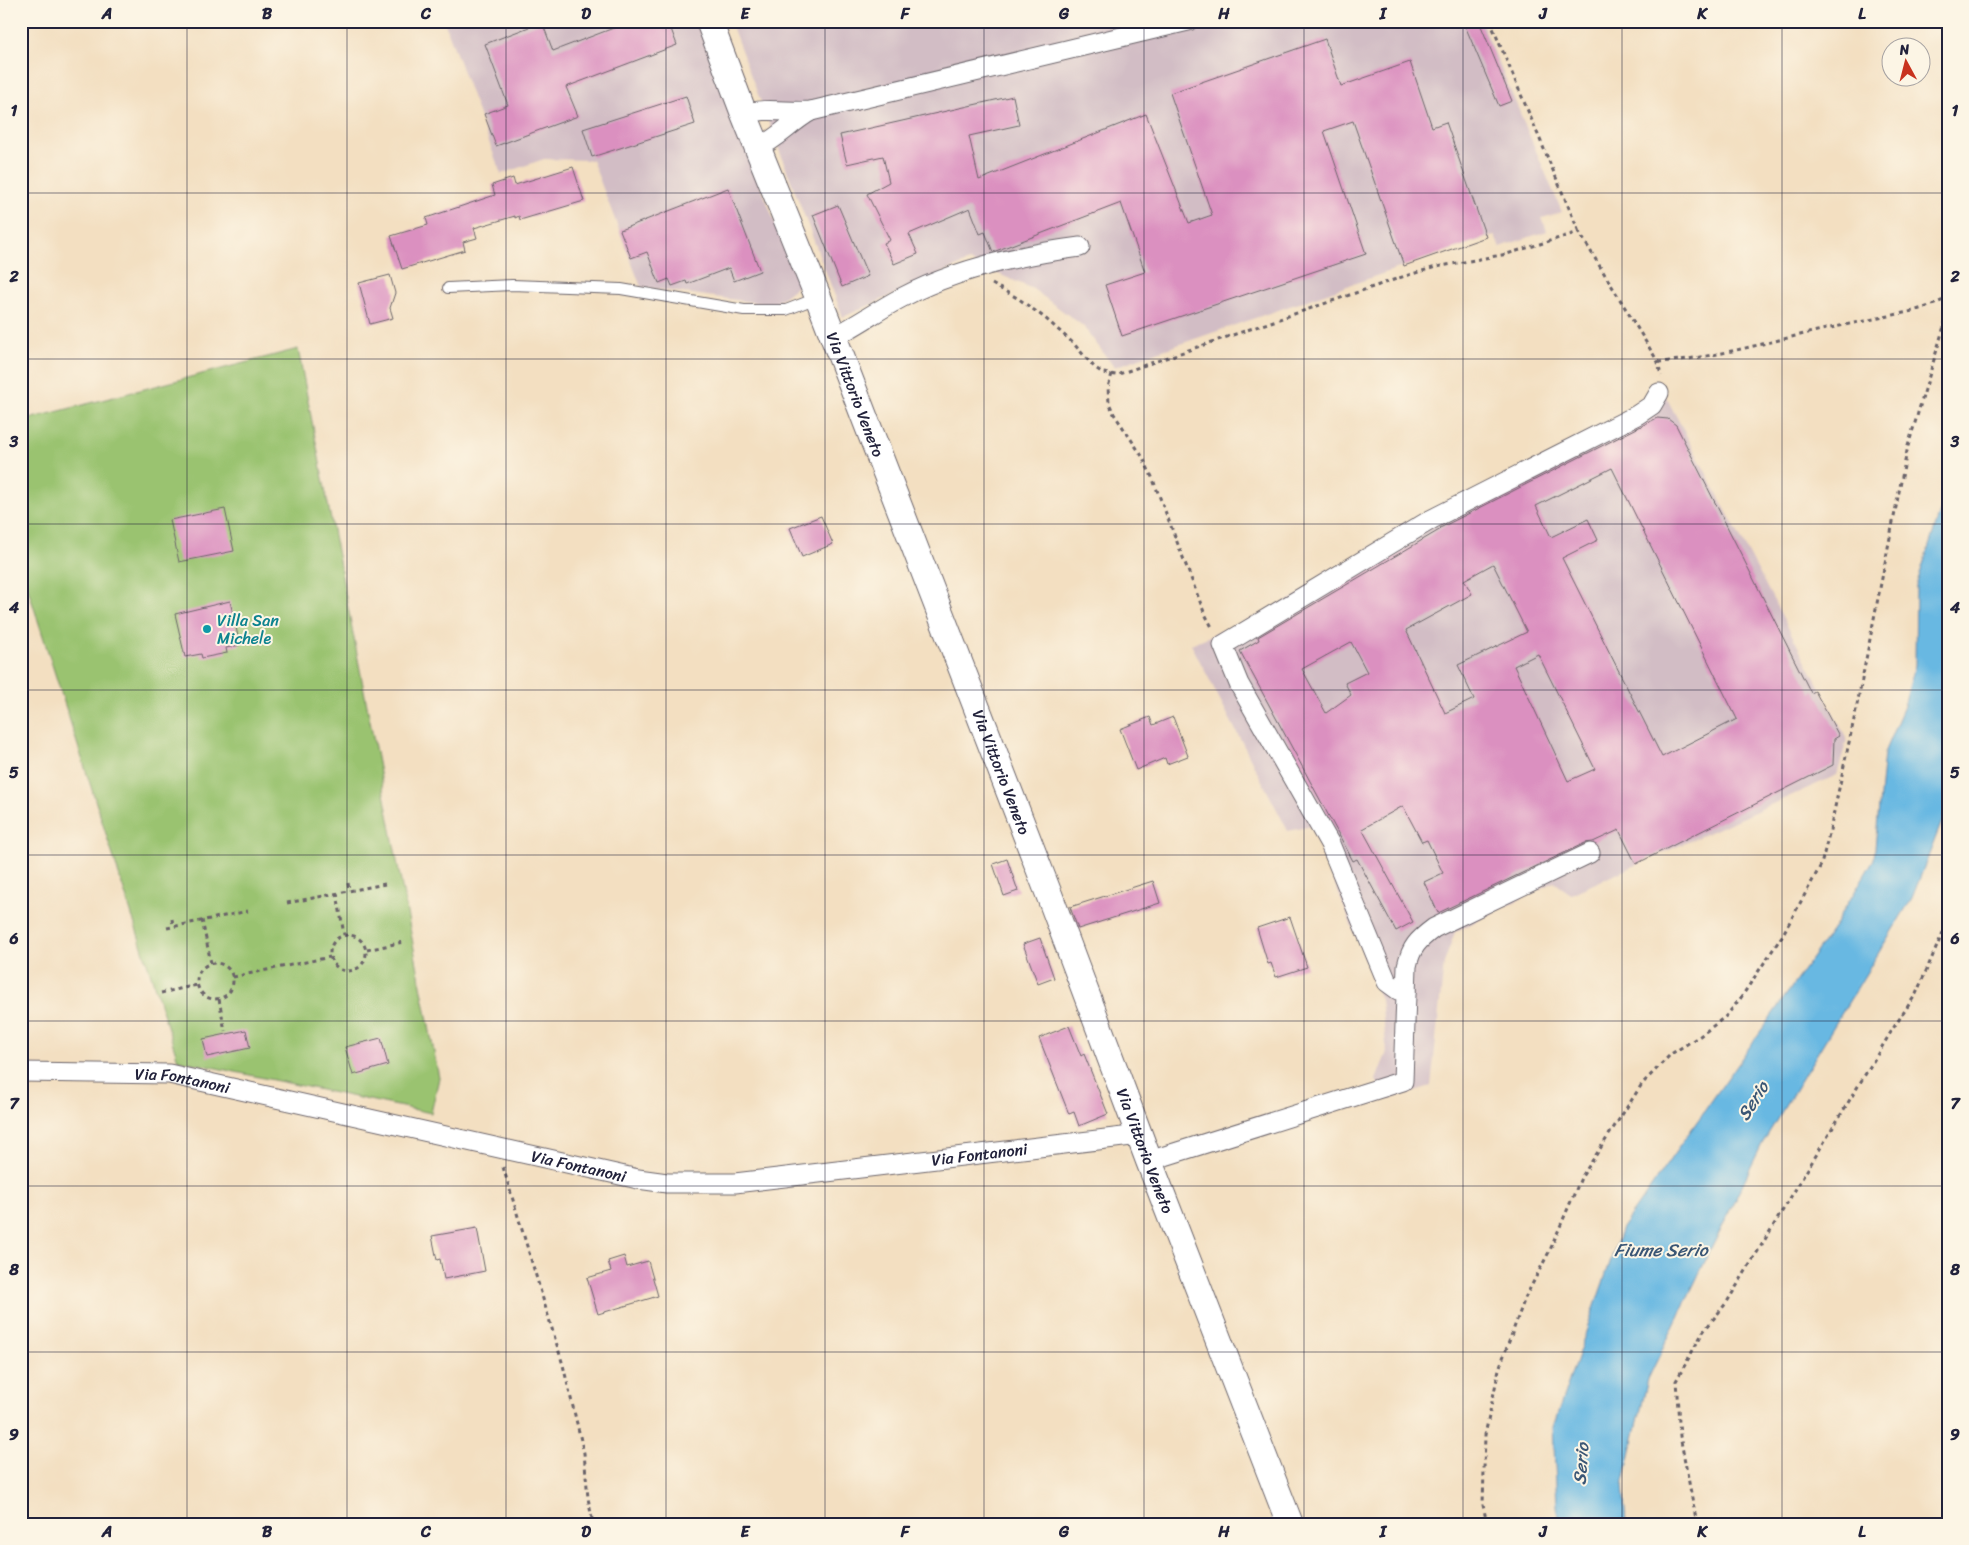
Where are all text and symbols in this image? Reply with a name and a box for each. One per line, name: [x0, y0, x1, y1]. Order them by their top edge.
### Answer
text: A: [101, 0, 112, 28]
text: B: [262, 0, 273, 28]
text: C: [420, 0, 432, 28]
text: D: [581, 0, 591, 28]
text: E: [741, 0, 751, 28]
text: F: [900, 0, 911, 28]
text: G: [1058, 0, 1070, 28]
text: H: [1217, 0, 1230, 28]
text: I: [1379, 0, 1388, 28]
text: J: [1538, 0, 1548, 28]
text: K: [1696, 0, 1708, 28]
text: L: [1858, 0, 1866, 28]
text: N: [1897, 37, 1911, 63]
north arrow: [1882, 38, 1932, 88]
text: 1: [11, 96, 18, 125]
text: 1: [1952, 96, 1959, 125]
text: 2: [8, 262, 19, 291]
text: 2: [1949, 262, 1960, 291]
street label: Via Vittorio Veneto: [818, 327, 893, 461]
text: 3: [9, 427, 19, 456]
text: 3: [1950, 427, 1960, 456]
text: 4: [8, 593, 19, 622]
text: 4: [1949, 593, 1960, 622]
place label: Villa San Michele: [217, 606, 279, 653]
marker: Villa San Michele: [201, 623, 213, 635]
street label: Via Vittorio Veneto: [964, 705, 1039, 839]
text: 5: [9, 758, 19, 787]
text: 5: [1950, 758, 1960, 787]
text: 6: [8, 924, 19, 953]
text: 6: [1949, 924, 1960, 953]
street label: Via Fontanoni: [135, 1059, 233, 1102]
water label: Serio: [1728, 1074, 1778, 1127]
street label: Via Vittorio Veneto: [1108, 1084, 1182, 1218]
text: 7: [9, 1089, 20, 1118]
text: 7: [1950, 1089, 1961, 1118]
street label: Via Fontanoni: [930, 1134, 1030, 1174]
street label: Via Fontanoni: [529, 1141, 630, 1191]
water label: Fiume Serio: [1614, 1234, 1709, 1266]
text: 8: [8, 1255, 19, 1284]
text: 8: [1949, 1255, 1960, 1284]
text: 9: [9, 1420, 19, 1449]
text: 9: [1950, 1420, 1960, 1449]
water label: Serio: [1563, 1441, 1599, 1486]
text: A: [101, 1517, 112, 1545]
text: B: [262, 1517, 273, 1545]
text: C: [420, 1517, 432, 1545]
text: D: [581, 1517, 591, 1545]
text: E: [741, 1517, 751, 1545]
text: F: [900, 1517, 911, 1545]
text: G: [1058, 1517, 1070, 1545]
text: H: [1217, 1517, 1230, 1545]
text: I: [1379, 1517, 1388, 1545]
text: J: [1538, 1517, 1548, 1545]
text: K: [1696, 1517, 1708, 1545]
text: L: [1858, 1517, 1866, 1545]

